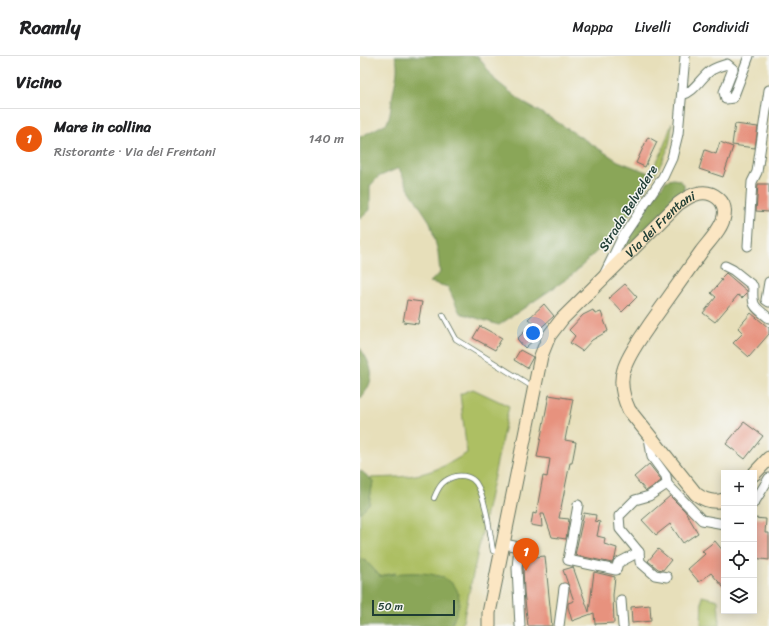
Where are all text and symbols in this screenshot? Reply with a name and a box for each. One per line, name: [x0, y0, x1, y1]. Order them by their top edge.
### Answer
text: Roamly: [20, 11, 80, 44]
text: Mappa: [573, 15, 613, 40]
text: Livelli: [635, 15, 671, 40]
text: Condividi: [693, 15, 749, 40]
text: Vicino: [16, 67, 62, 97]
text: Mare in collina: [54, 114, 151, 140]
text: 1: [26, 127, 32, 150]
text: 140 m: [309, 127, 344, 150]
text: Ristorante · Via dei Frentani: [54, 140, 215, 163]
street label: Strada Belvedere: [592, 160, 664, 256]
street label: Via dei Frentani: [619, 184, 699, 263]
your location: [523, 323, 543, 343]
map controls: [721, 470, 757, 614]
button: +: [721, 470, 757, 506]
button: −: [721, 506, 757, 542]
pin: 1: [513, 538, 539, 571]
button: locate: [721, 542, 757, 578]
button: layers: [721, 578, 757, 614]
text: 50 m: [378, 597, 403, 616]
scale bar: [372, 598, 455, 617]

